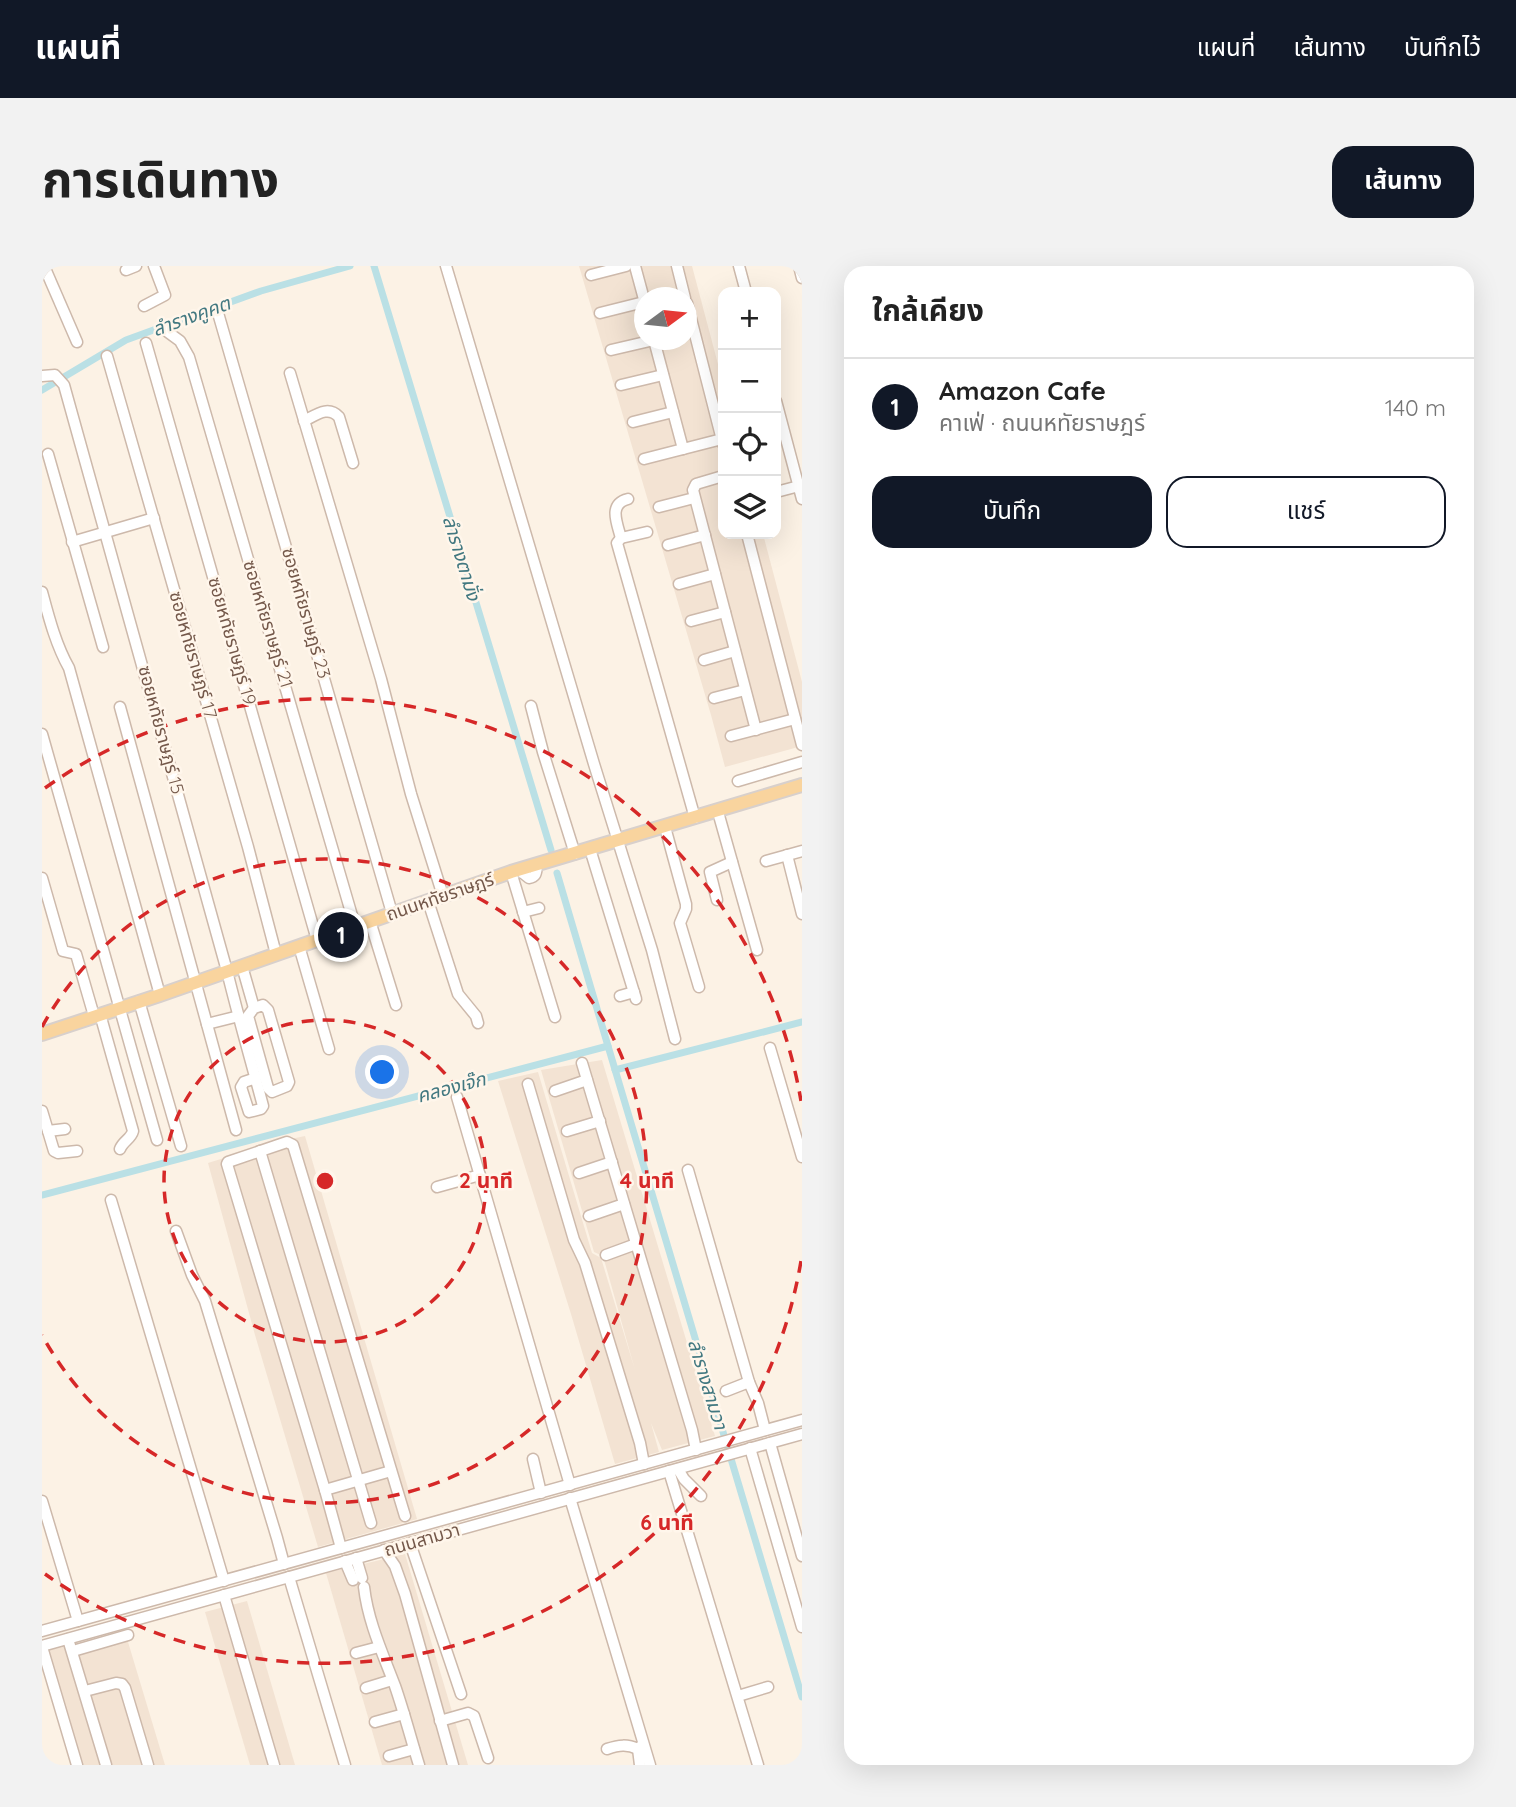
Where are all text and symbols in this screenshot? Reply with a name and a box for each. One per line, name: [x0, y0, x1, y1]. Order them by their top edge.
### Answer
text: แผนที่: [35, 26, 121, 67]
text: แผนที่: [1197, 32, 1255, 62]
text: เส้นทาง: [1293, 32, 1366, 62]
text: บันทึกไว้: [1404, 32, 1481, 62]
button: เส้นทาง: [1332, 146, 1474, 218]
text: การเดินทาง: [42, 148, 279, 209]
north arrow: [634, 287, 697, 350]
map controls: [718, 287, 781, 539]
button: +: [718, 287, 781, 350]
water label: ลำรางคูคต: [149, 291, 234, 342]
text: ใกล้เคียง: [872, 291, 984, 329]
button: −: [718, 350, 781, 413]
text: Amazon Cafe: [939, 374, 1106, 407]
text: 1: [891, 393, 899, 422]
text: 140 m: [1385, 393, 1446, 422]
text: คาเฟ่ · ถนนหทัยราษฎร์: [939, 408, 1145, 437]
button: locate: [718, 413, 781, 476]
button: layers: [718, 476, 781, 539]
button: บันทึก: [872, 476, 1152, 548]
button: แชร์: [1166, 476, 1446, 548]
water label: ลำรางตามั่ง: [438, 513, 486, 604]
street label: ซอยหทัยราษฎร์ 23: [277, 545, 336, 681]
street label: ซอยหทัยราษฎร์ 21: [238, 557, 299, 690]
street label: ซอยหทัยราษฎร์ 19: [203, 574, 262, 708]
street label: ซอยหทัยราษฎร์ 17: [164, 589, 223, 721]
street label: ซอยหทัยราษฎร์ 15: [133, 663, 190, 797]
street label: ถนนหทัยราษฎร์: [383, 867, 498, 926]
pin: 1: [318, 909, 364, 961]
your location: [365, 1055, 399, 1089]
water label: คลองเจ๊ก: [414, 1066, 489, 1108]
text: 2 นาที: [459, 1167, 513, 1193]
text: 4 นาที: [620, 1167, 674, 1193]
centre of rings: [313, 1169, 337, 1193]
water label: ลำรางสามวา: [683, 1336, 733, 1433]
text: 6 นาที: [640, 1509, 694, 1535]
street label: ถนนสามวา: [381, 1518, 462, 1561]

